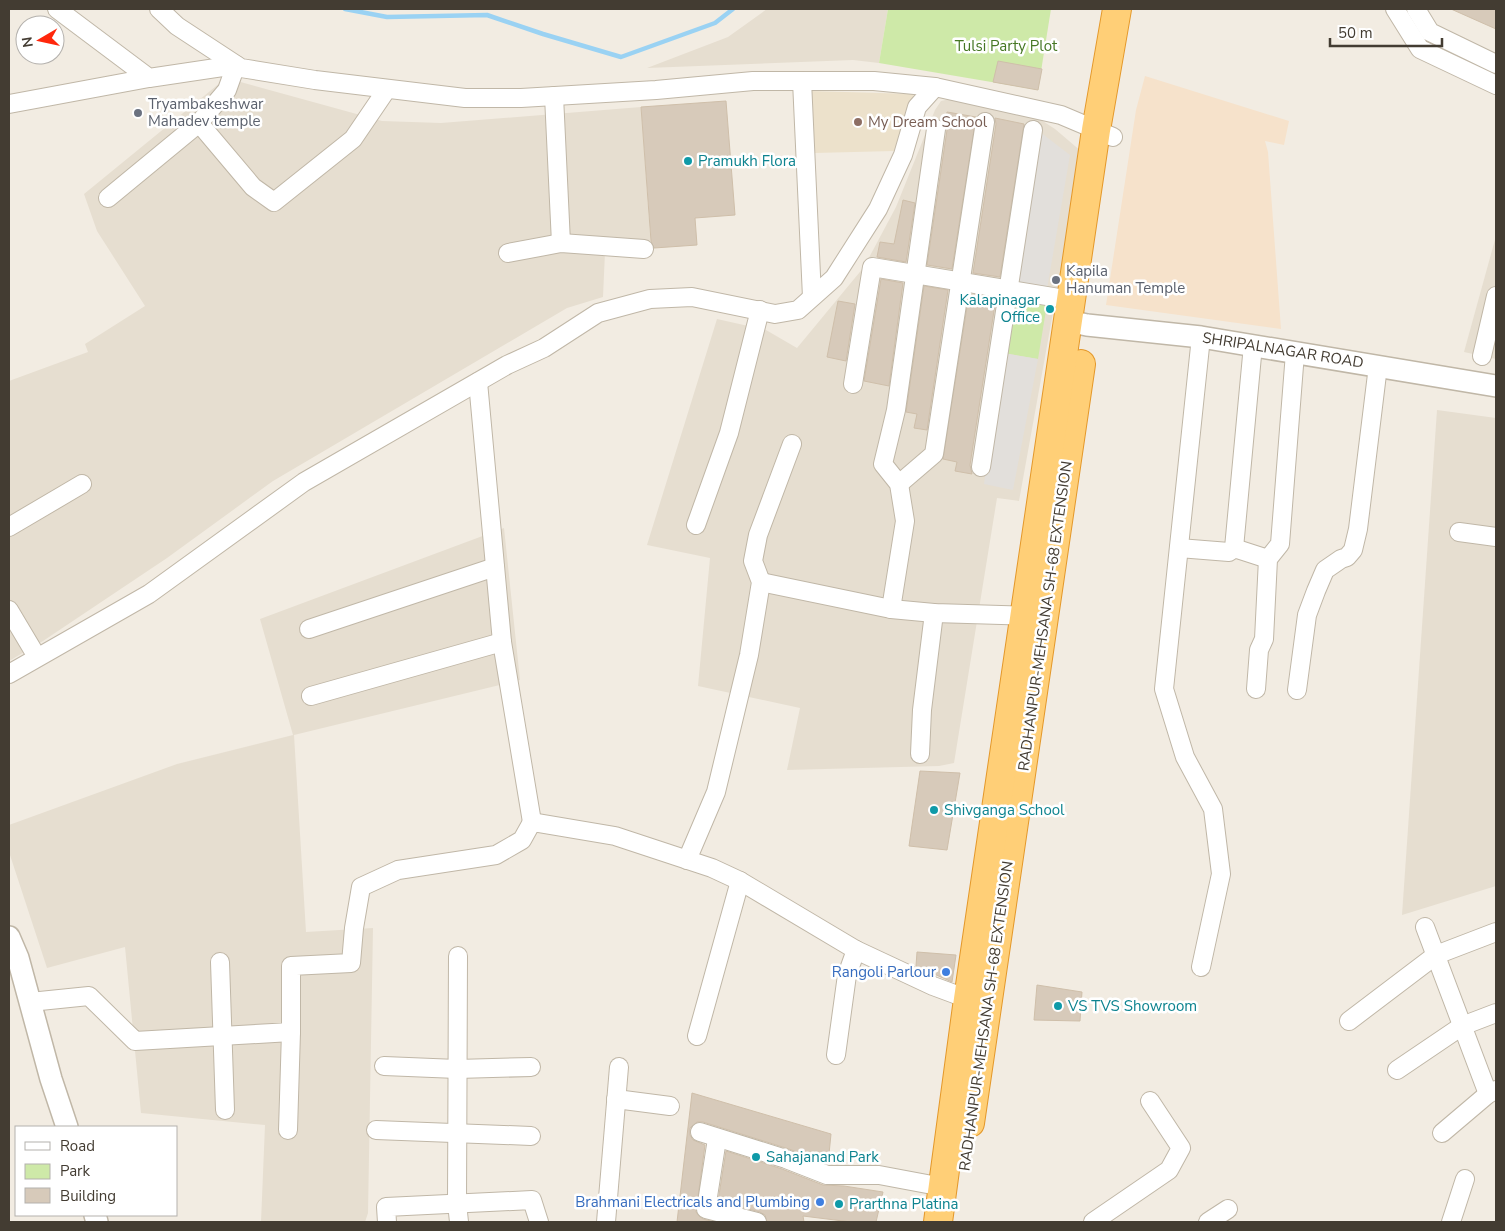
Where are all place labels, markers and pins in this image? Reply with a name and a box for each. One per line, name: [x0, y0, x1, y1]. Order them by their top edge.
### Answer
place label: Tryambakeshwar Mahadev temple: [148, 94, 264, 131]
marker: Tryambakeshwar Mahadev temple: [132, 107, 144, 119]
place label: My Dream School: [868, 112, 988, 132]
marker: My Dream School: [852, 116, 864, 128]
place label: Pramukh Flora: [698, 151, 796, 171]
marker: Pramukh Flora: [682, 155, 694, 167]
place label: Kapila Hanuman Temple: [1066, 261, 1185, 298]
marker: Kapila Hanuman Temple: [1050, 274, 1062, 286]
place label: Kalapinagar Office: [959, 290, 1041, 327]
marker: Kalapinagar Office: [1044, 303, 1056, 315]
place label: Shivganga School: [944, 800, 1065, 820]
marker: Shivganga School: [928, 804, 940, 816]
place label: Rangoli Parlour: [832, 962, 937, 982]
marker: Rangoli Parlour: [940, 966, 952, 978]
place label: VS TVS Showroom: [1067, 996, 1197, 1016]
marker: VS TVS Showroom: [1052, 1000, 1064, 1012]
place label: Sahajanand Park: [766, 1147, 879, 1167]
marker: Sahajanand Park: [750, 1151, 762, 1163]
place label: Brahmani Electricals and Plumbing: [575, 1192, 810, 1212]
place label: Prarthna Platina: [849, 1194, 959, 1214]
marker: Brahmani Electricals and Plumbing: [814, 1196, 826, 1208]
marker: Prarthna Platina: [833, 1198, 845, 1210]

